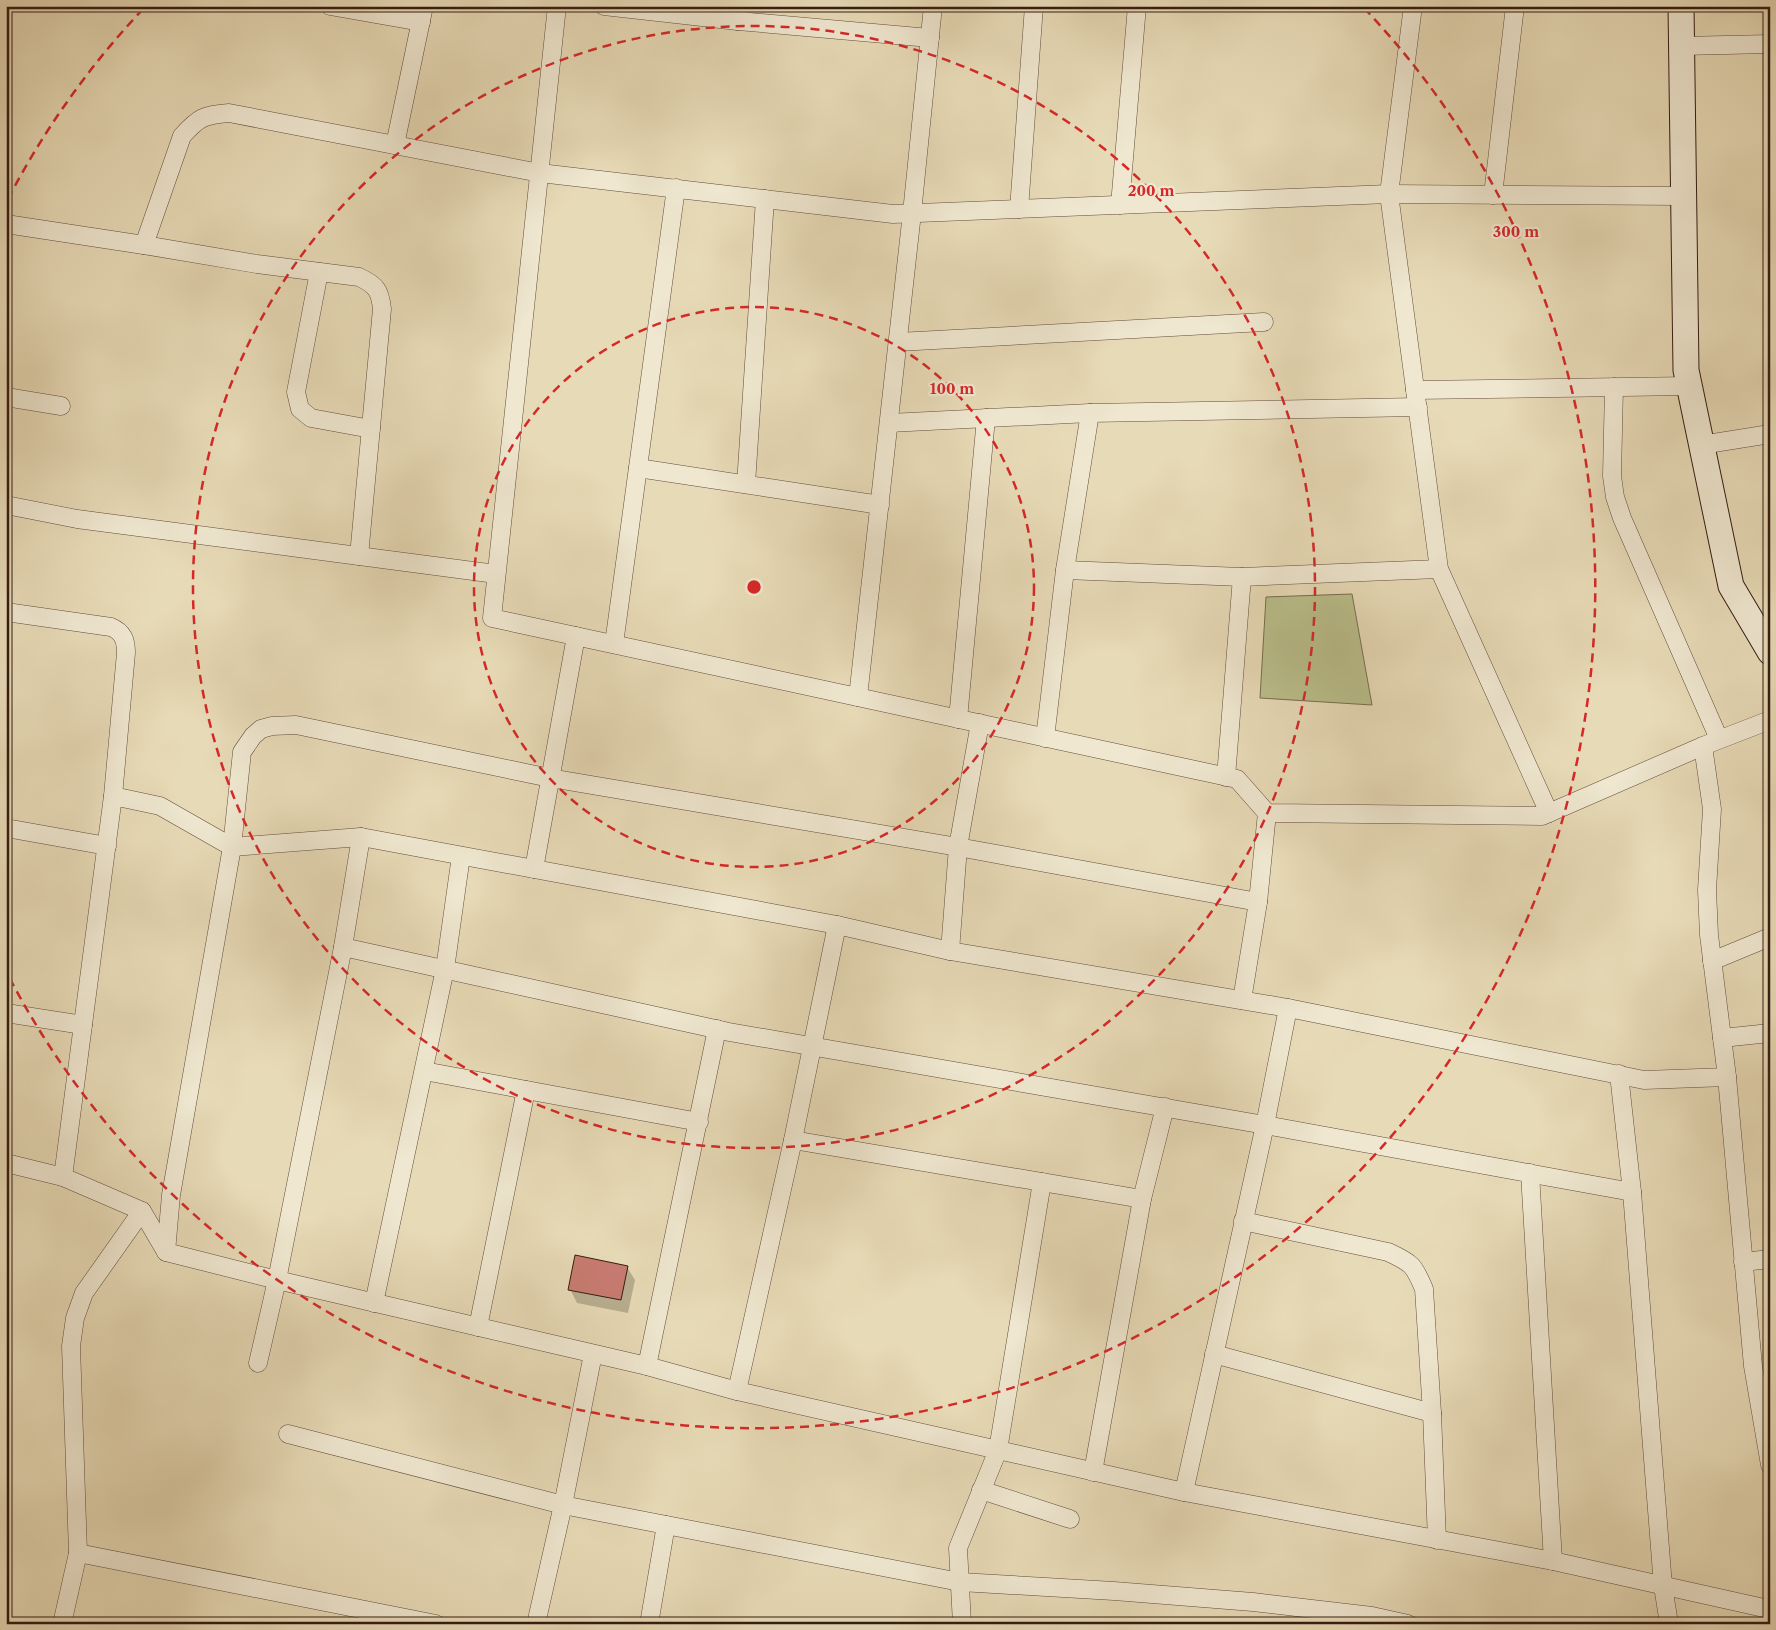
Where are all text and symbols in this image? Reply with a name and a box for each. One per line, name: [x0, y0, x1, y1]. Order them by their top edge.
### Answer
text: 200 m: [1128, 181, 1174, 200]
text: 300 m: [1493, 222, 1539, 241]
text: 100 m: [930, 379, 974, 398]
centre of rings: [745, 578, 763, 596]

